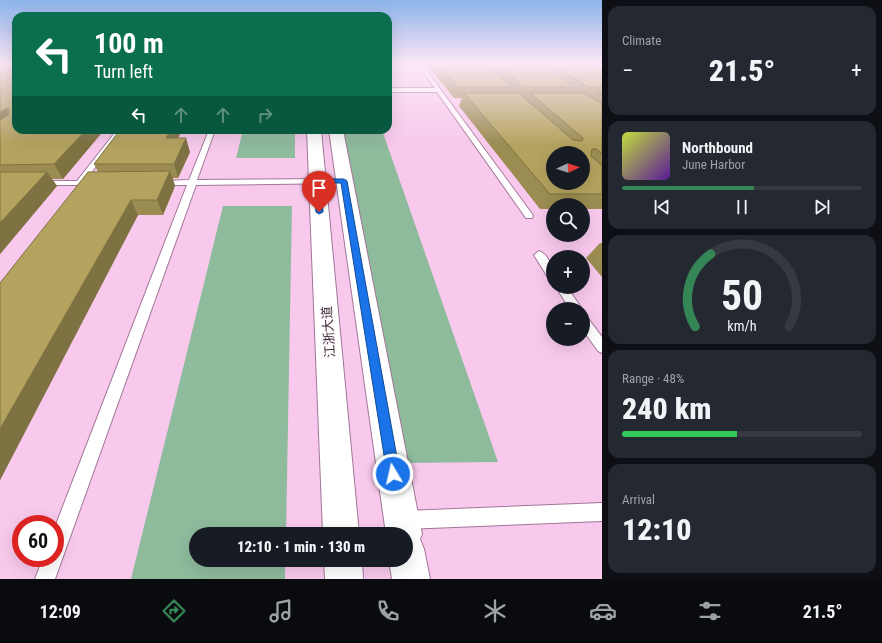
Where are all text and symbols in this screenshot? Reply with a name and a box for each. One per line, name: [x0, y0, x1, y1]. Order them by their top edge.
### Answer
text: 100 m: [94, 27, 164, 60]
icon: left: [28, 28, 80, 80]
text: Climate: [622, 33, 661, 48]
text: 21.5°: [709, 53, 775, 88]
text: −: [622, 58, 633, 83]
text: +: [851, 58, 862, 83]
text: Turn left: [94, 61, 153, 82]
icon: left: [128, 104, 150, 126]
icon: ahead: [170, 104, 192, 126]
icon: ahead: [212, 104, 234, 126]
icon: right: [254, 104, 276, 126]
text: Northbound: [682, 139, 753, 157]
north arrow: [546, 146, 590, 190]
map controls: [546, 146, 590, 346]
text: June Harbor: [682, 157, 745, 172]
pin: [302, 171, 336, 212]
icon: arrive: [308, 177, 330, 199]
icon: previous: [651, 196, 673, 218]
icon: pause: [731, 196, 753, 218]
icon: next: [811, 196, 833, 218]
button: search: [546, 198, 590, 242]
button: +: [546, 250, 590, 294]
text: 50: [721, 271, 763, 320]
button: −: [546, 302, 590, 346]
street label: 江浙大道: [319, 305, 338, 358]
text: km/h: [727, 318, 757, 334]
text: Range · 48%: [622, 371, 684, 386]
text: 240 km: [622, 391, 711, 426]
position arrow: [372, 453, 414, 495]
text: Arrival: [622, 492, 655, 507]
text: 12:10: [622, 512, 691, 547]
speed limit sign: 60: [12, 515, 64, 567]
text: 12:10 · 1 min · 130 m: [237, 538, 365, 556]
icon: directions: [160, 597, 188, 625]
icon: music: [267, 597, 295, 625]
icon: phone: [374, 597, 402, 625]
icon: climate: [481, 597, 509, 625]
icon: car: [589, 597, 617, 625]
icon: filters: [696, 597, 724, 625]
text: 12:09: [40, 601, 81, 622]
text: 21.5°: [803, 601, 842, 622]

